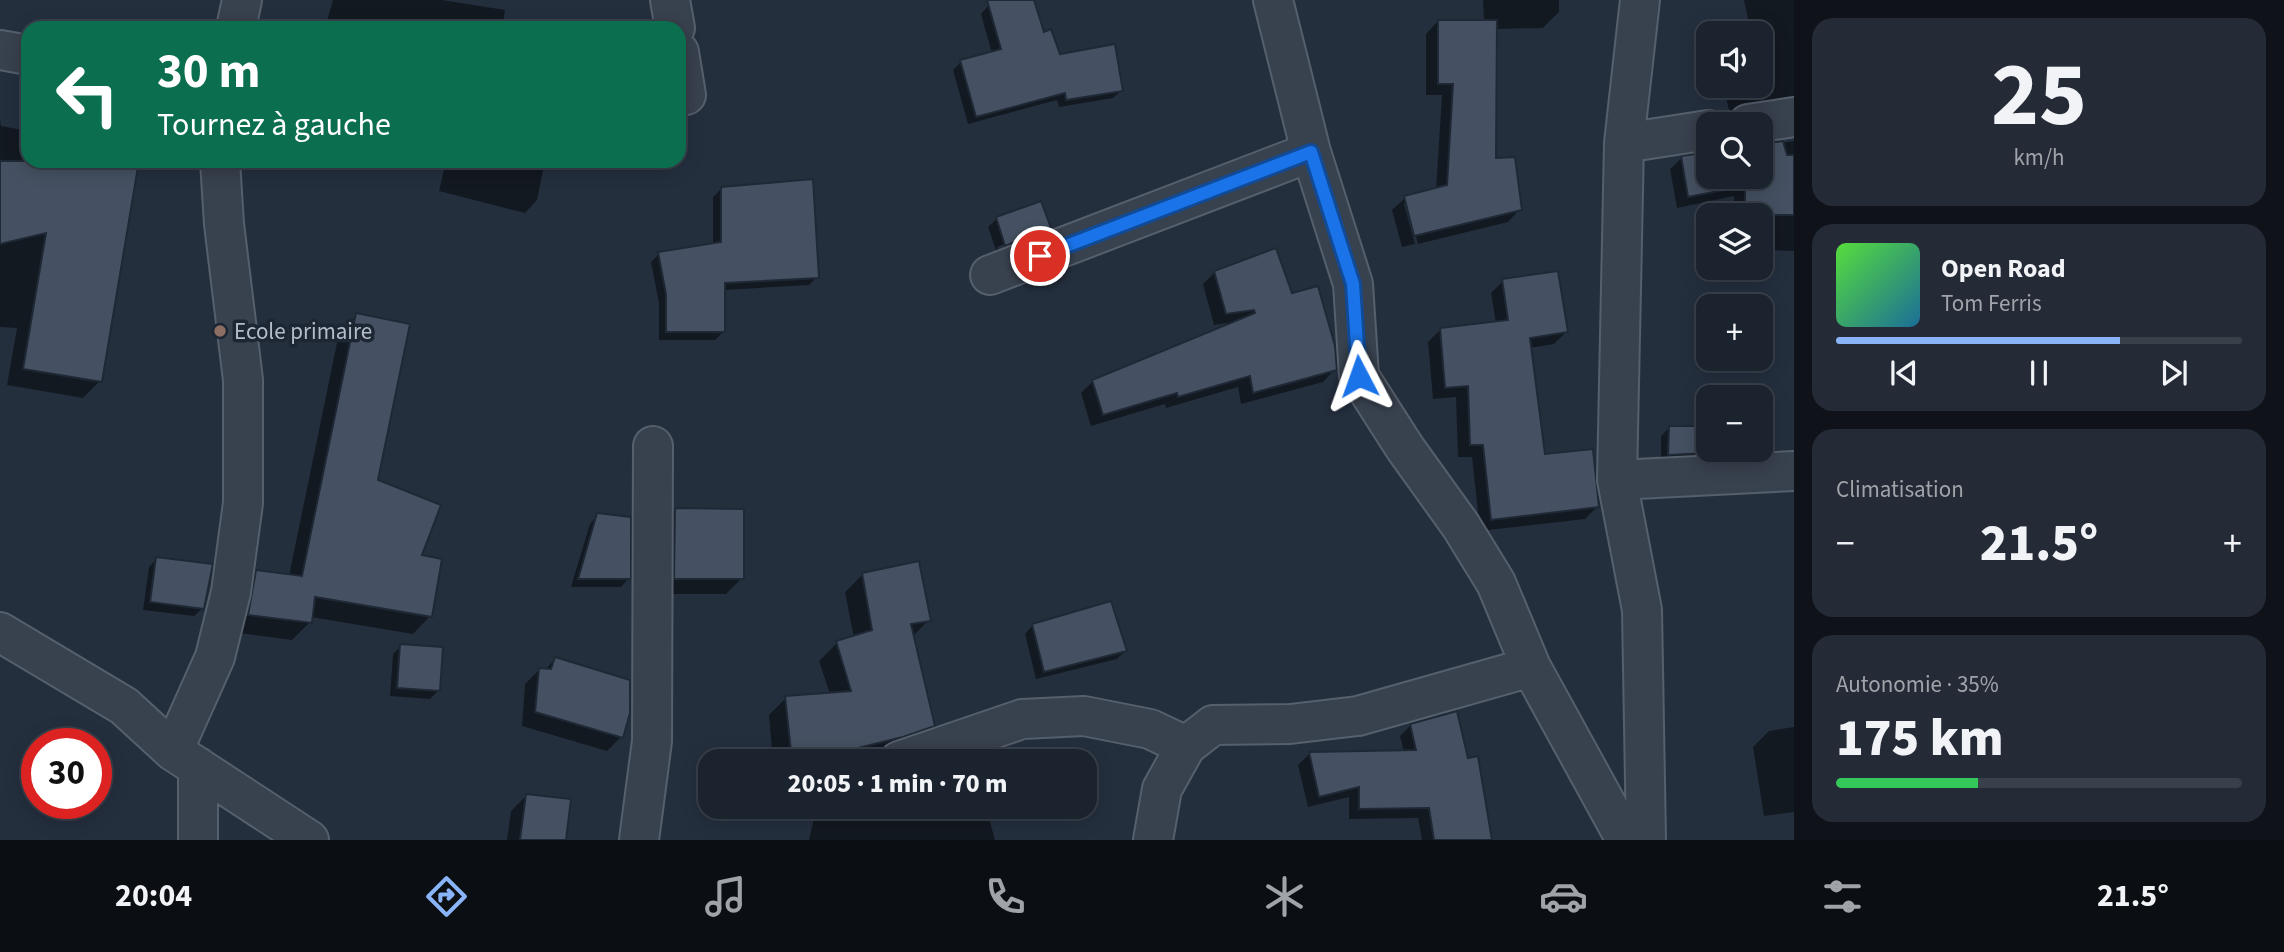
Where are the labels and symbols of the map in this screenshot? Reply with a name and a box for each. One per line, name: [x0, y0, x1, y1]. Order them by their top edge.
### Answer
pin: [1010, 226, 1070, 286]
place label: Ecole primaire: [234, 315, 372, 348]
marker: Ecole primaire: [212, 323, 228, 339]
position arrow: [1322, 339, 1396, 413]
speed limit sign: 30: [21, 728, 112, 819]

